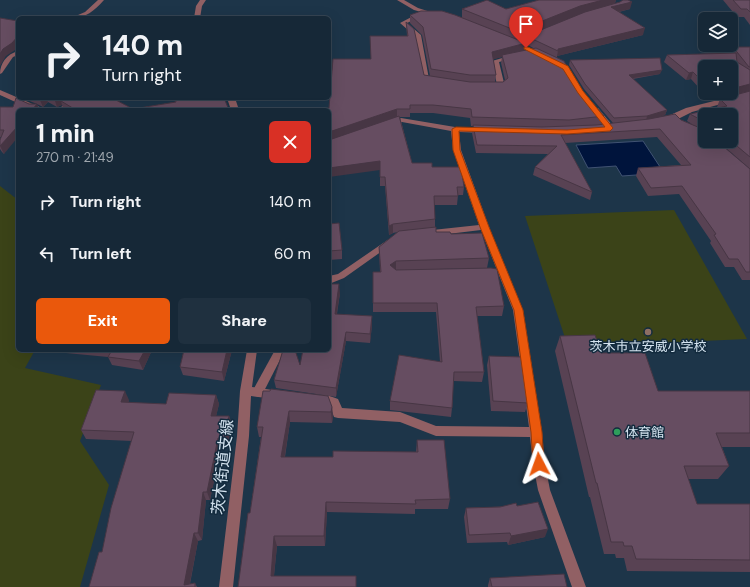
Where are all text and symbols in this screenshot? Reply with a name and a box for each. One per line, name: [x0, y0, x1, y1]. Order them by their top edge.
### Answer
pin: [509, 7.0, 543, 48]
map controls: [698, 12, 738, 148]
button: layers: [698, 12, 738, 52]
icon: arrive: [515, 13, 537, 35]
text: 140 m: [102, 27, 183, 64]
icon: right: [36, 32, 88, 84]
button: +: [698, 60, 738, 100]
text: Turn right: [102, 63, 182, 87]
button: −: [698, 108, 738, 148]
text: 1 min: [36, 118, 95, 149]
button: close: [269, 121, 311, 163]
text: 270 m · 21:49: [36, 149, 114, 166]
icon: right: [36, 191, 58, 213]
text: Turn right: [70, 192, 141, 212]
text: 140 m: [270, 192, 311, 212]
icon: left: [36, 243, 58, 265]
text: Turn left: [70, 244, 131, 264]
text: 60 m: [274, 244, 311, 264]
button: Exit: [36, 298, 170, 344]
button: Share: [178, 298, 311, 344]
marker: 茨木市立安威小学校: [643, 327, 653, 337]
place label: 茨木市立安威小学校: [589, 338, 707, 355]
street label: 茨木街道支線: [207, 418, 238, 516]
place label: 体育館: [625, 424, 664, 441]
marker: 体育館: [612, 427, 622, 437]
position arrow: [518, 443, 560, 485]

